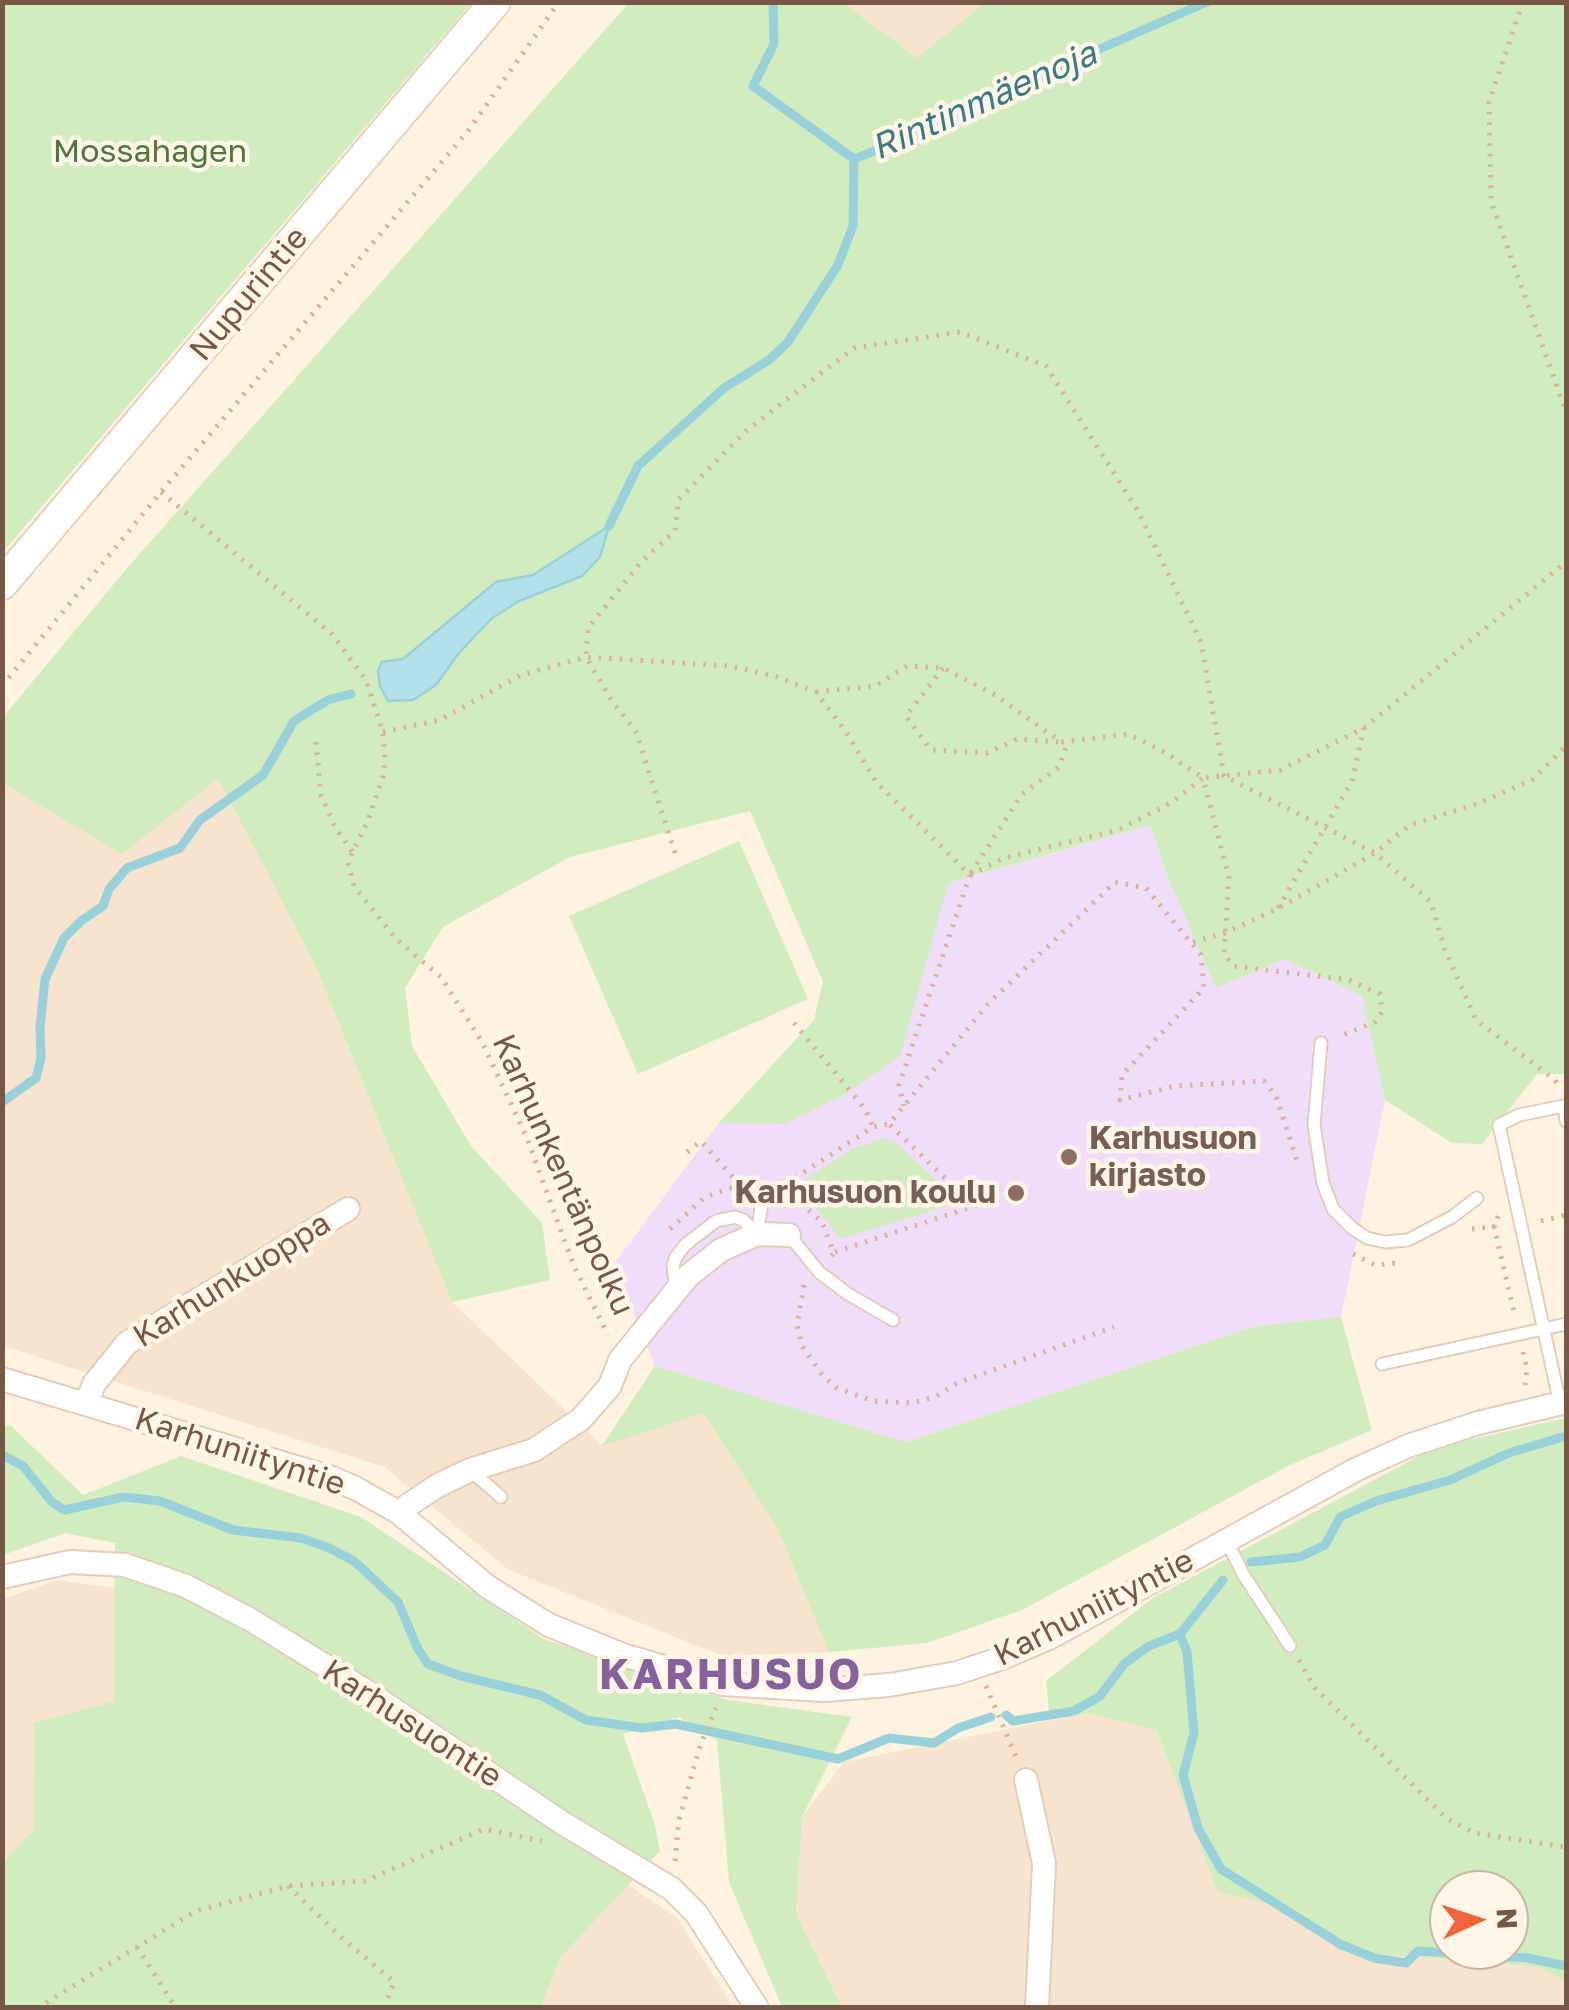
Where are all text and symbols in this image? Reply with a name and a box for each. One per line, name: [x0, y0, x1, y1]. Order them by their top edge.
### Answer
water label: Rintinmäenoja: [865, 33, 1103, 169]
park label: Mossahagen: [53, 133, 247, 171]
street label: Nupurintie: [182, 219, 316, 369]
street label: Karhunkentänpolku: [484, 1029, 642, 1321]
place label: Karhusuon kirjasto: [1089, 1120, 1257, 1195]
marker: Karhusuon kirjasto: [1058, 1146, 1080, 1168]
place label: Karhusuon koulu: [734, 1174, 996, 1212]
marker: Karhusuon koulu: [1005, 1182, 1027, 1204]
street label: Karhunkuoppa: [126, 1204, 338, 1356]
street label: Karhuniityntie: [130, 1400, 350, 1504]
street label: Karhuniityntie: [988, 1541, 1200, 1675]
district label: KARHUSUO: [599, 1651, 863, 1701]
street label: Karhusuontie: [315, 1652, 509, 1796]
north arrow: [1429, 1870, 1529, 1970]
text: N: [1490, 1907, 1524, 1930]

